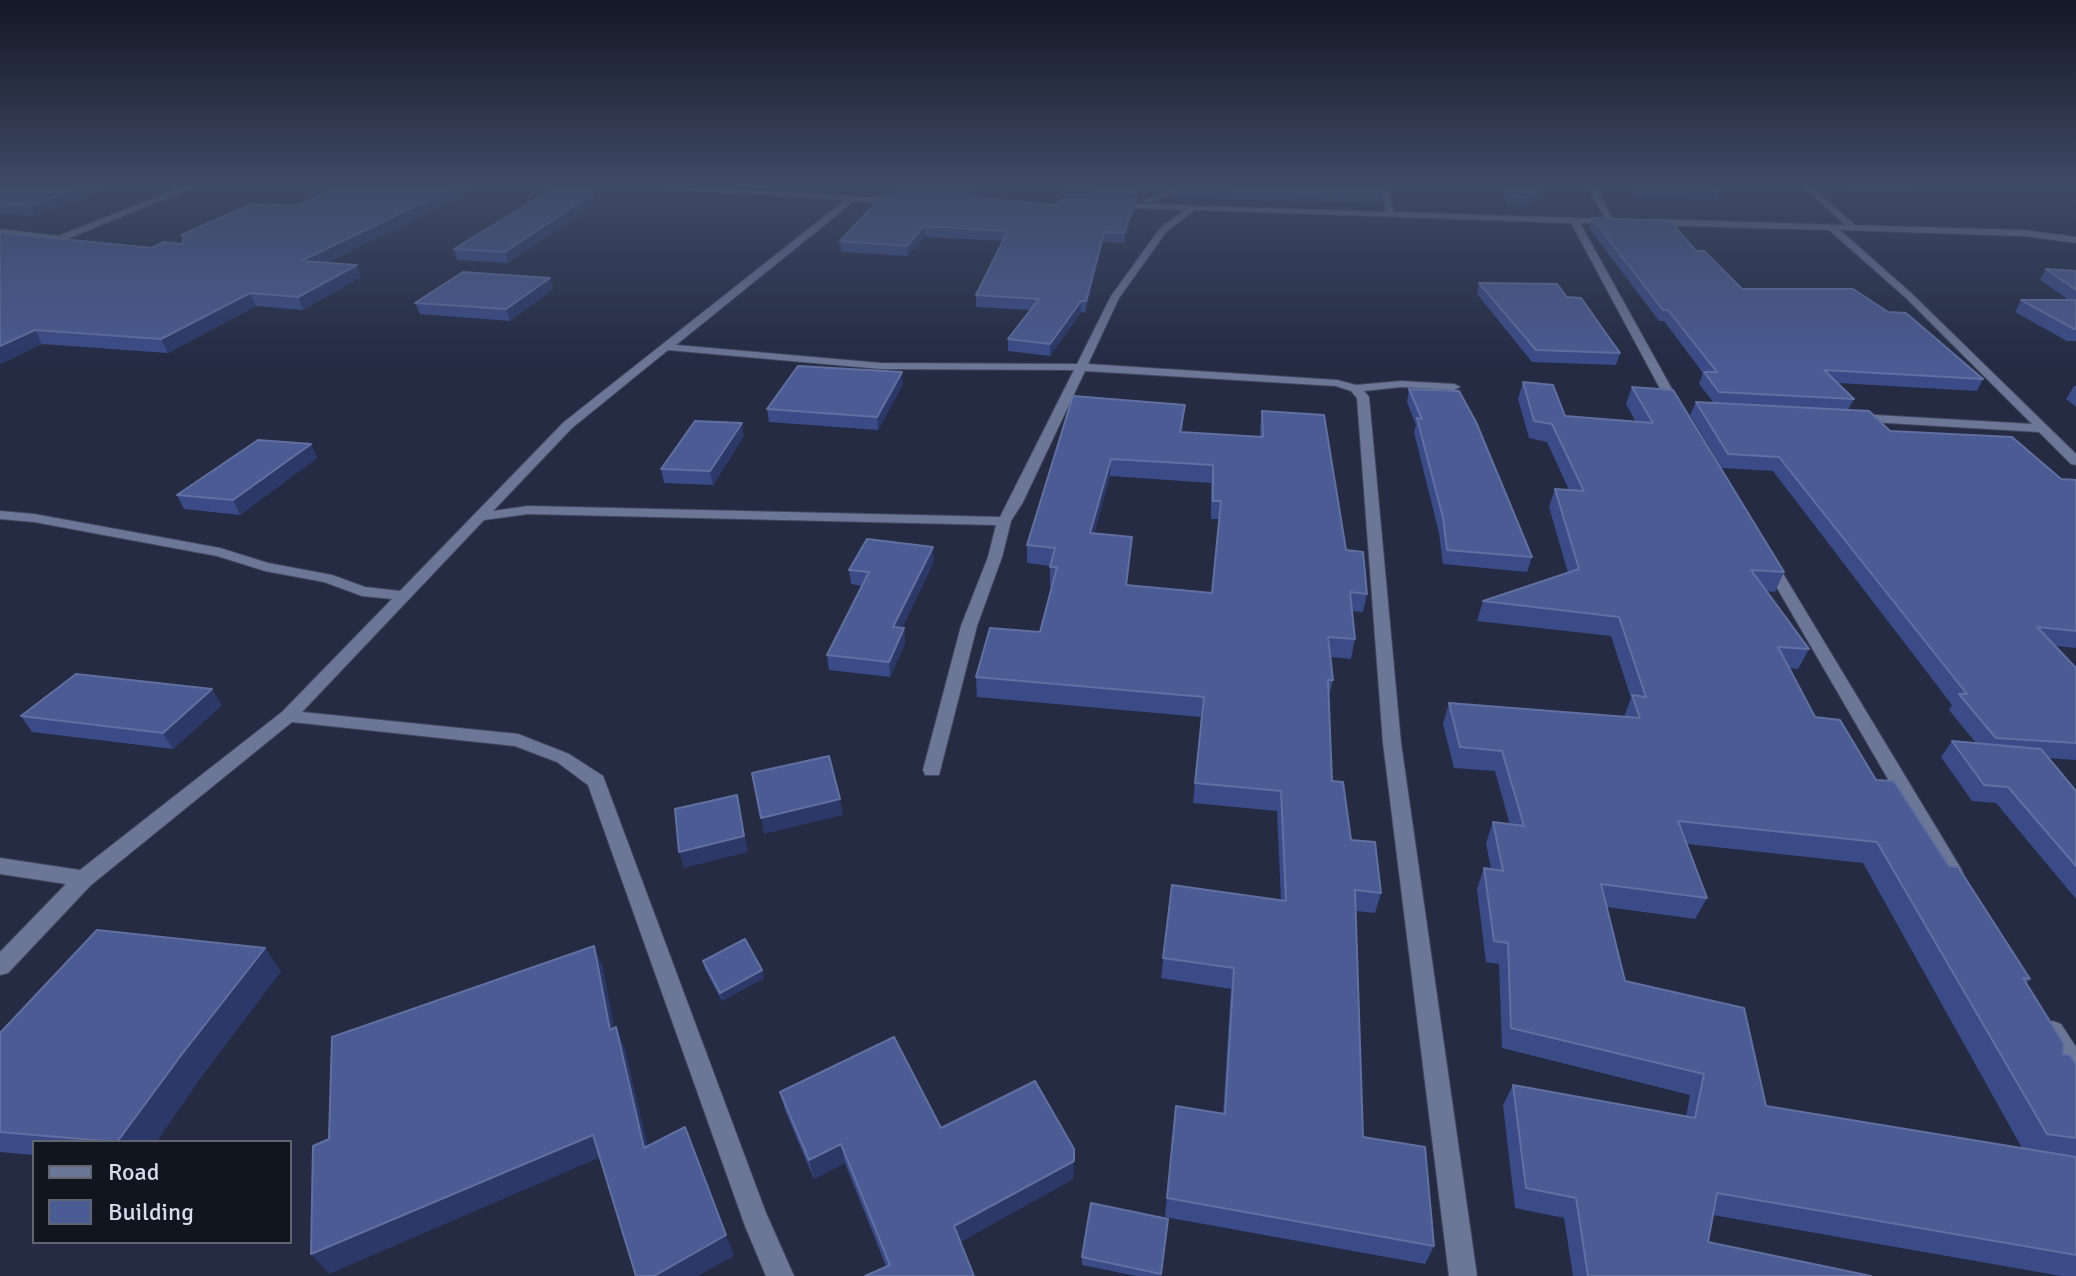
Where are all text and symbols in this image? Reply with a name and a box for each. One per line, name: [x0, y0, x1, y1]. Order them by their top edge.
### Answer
legend: [32, 1140, 292, 1244]
text: Road: [108, 1157, 159, 1187]
text: Building: [108, 1197, 194, 1227]

